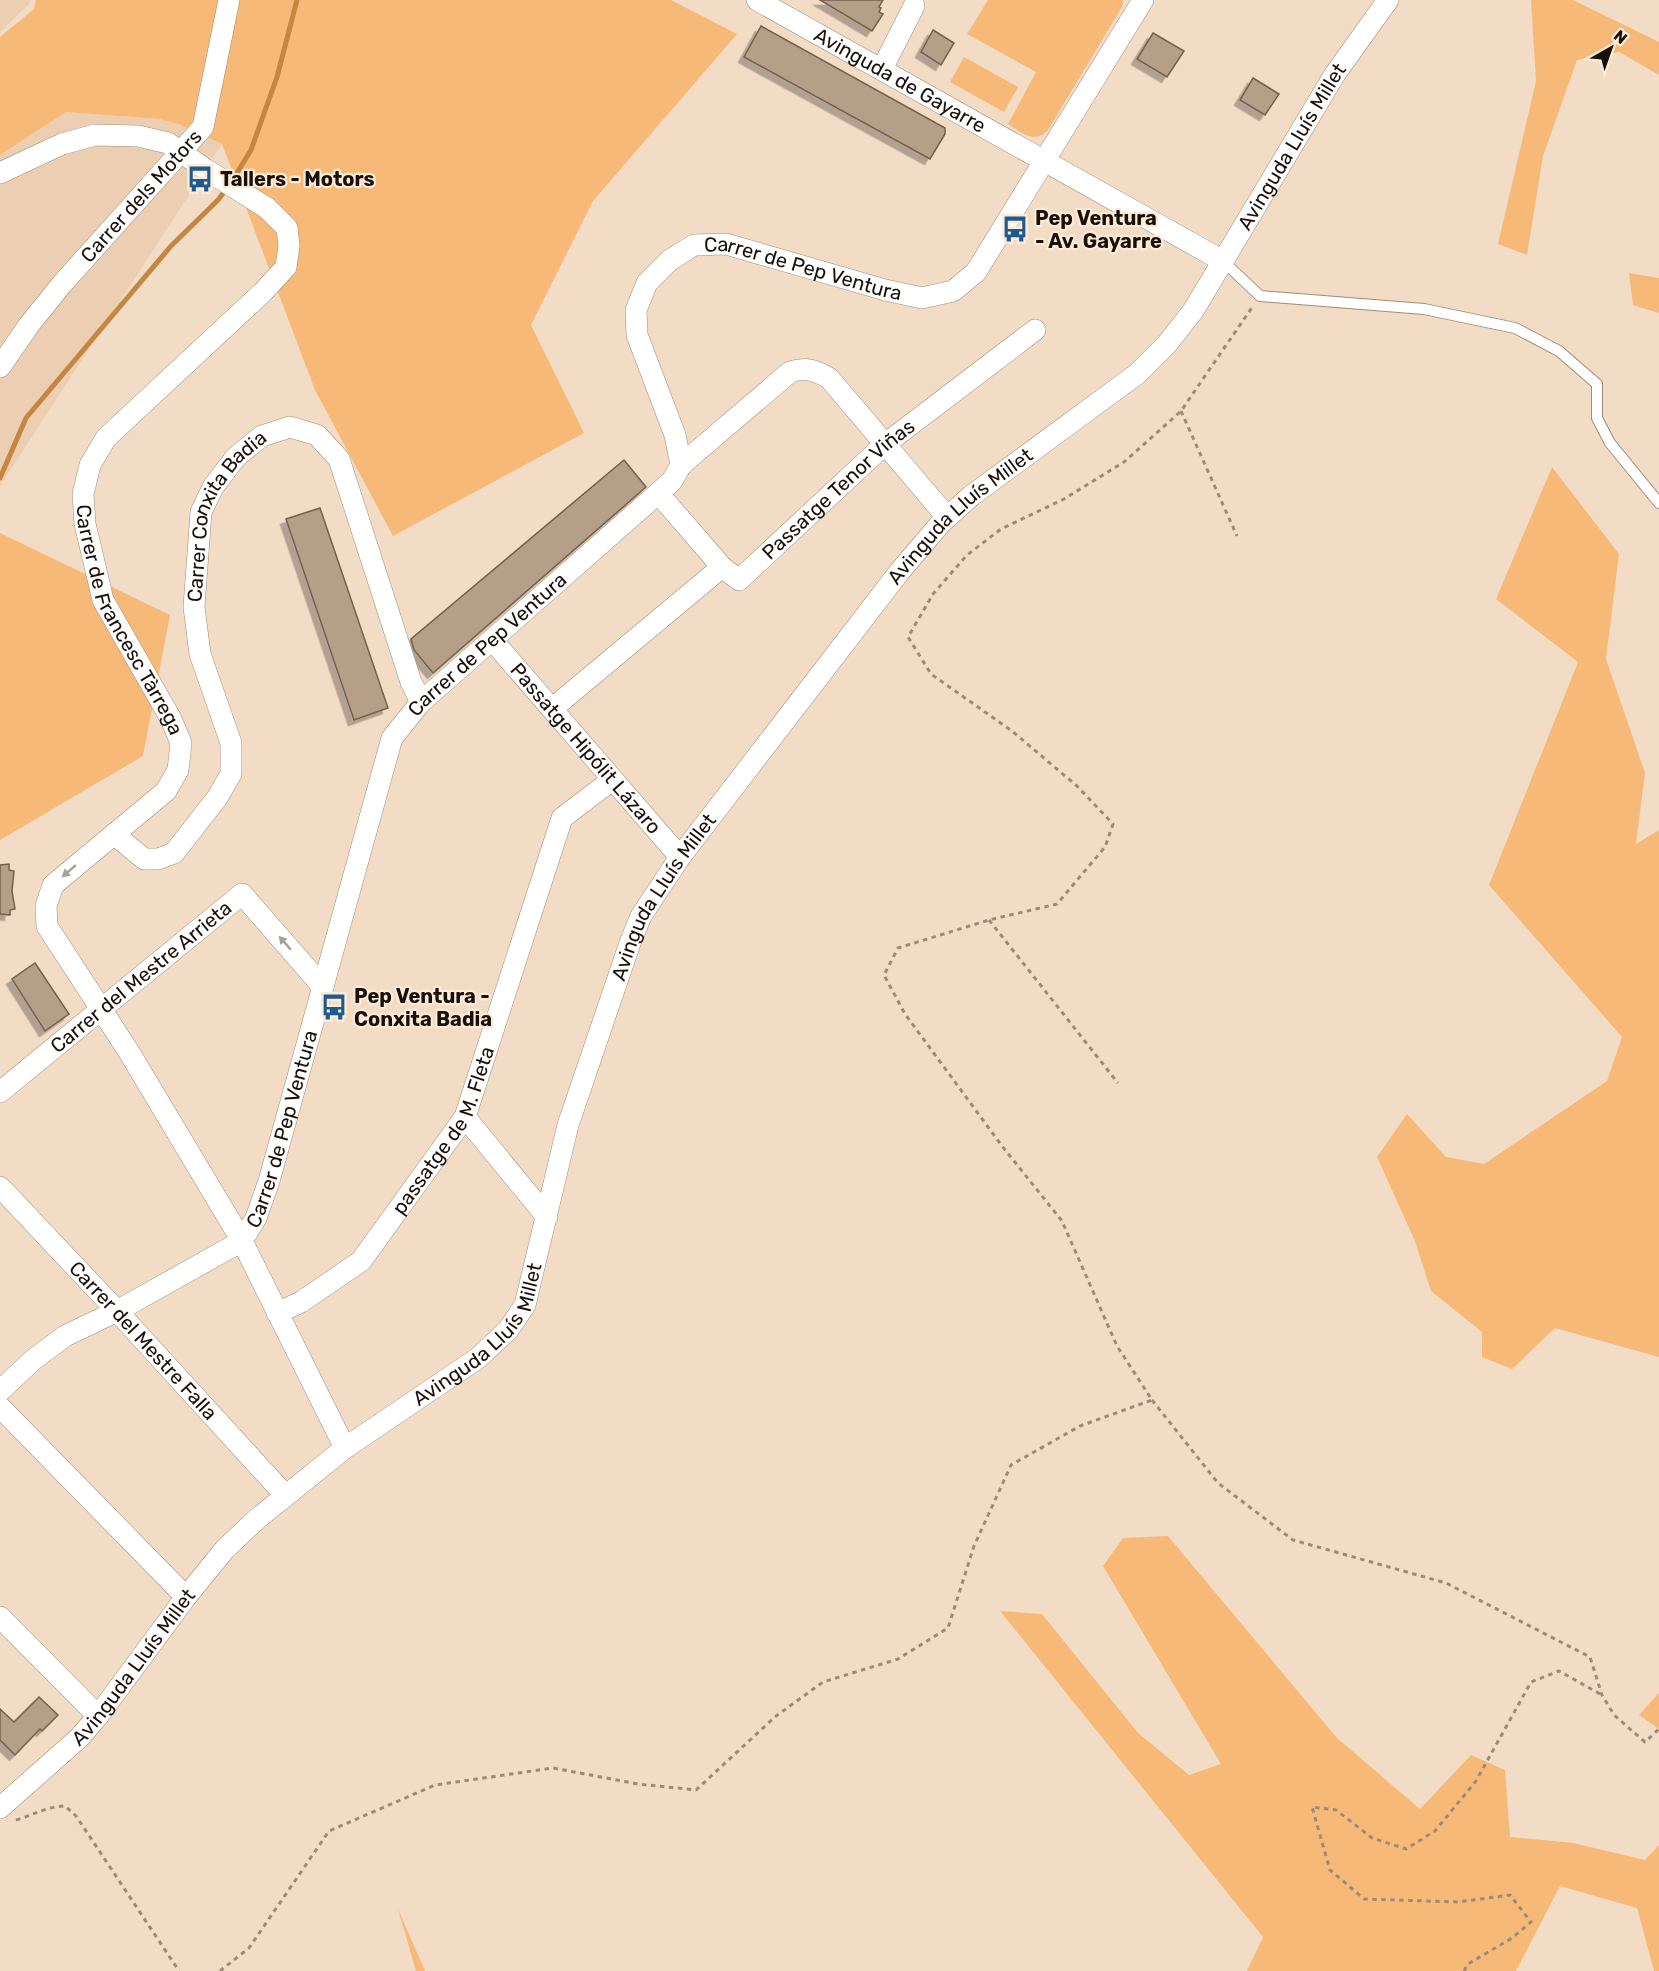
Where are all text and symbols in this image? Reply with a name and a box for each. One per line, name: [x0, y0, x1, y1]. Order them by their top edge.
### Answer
north arrow: [1581, 18, 1641, 78]
street label: Avinguda de Gayarre: [810, 22, 990, 138]
text: N: [1610, 26, 1631, 48]
street label: Avinguda Lluís Millet: [1232, 58, 1351, 234]
street label: Carrer dels Motors: [75, 125, 207, 267]
bus stop icon: Tallers - Motors: [185, 164, 215, 194]
place label: Tallers - Motors: [220, 167, 375, 191]
place label: Pep Ventura - Av. Gayarre: [1035, 206, 1162, 253]
bus stop icon: Pep Ventura - Av. Gayarre: [1000, 214, 1030, 244]
street label: Carrer de Pep Ventura: [704, 232, 904, 305]
street label: Passatge Tenor Viñas: [757, 414, 920, 564]
street label: Carrer Conxita Badia: [182, 425, 271, 603]
street label: Avinguda Lluís Millet: [882, 443, 1037, 589]
street label: Carrer de Francesc Tàrrega: [72, 504, 188, 738]
street label: Carrer de Pep Ventura: [402, 568, 571, 721]
street label: Passatge Hipólit Lázaro: [505, 658, 666, 839]
street label: Avinguda Lluís Millet: [606, 809, 721, 984]
one-way arrow: [62, 864, 77, 877]
street label: Carrer del Mestre Arrieta: [45, 896, 236, 1058]
one-way arrow: [279, 936, 292, 951]
place label: Pep Ventura - Conxita Badia: [354, 984, 492, 1031]
bus stop icon: Pep Ventura - Conxita Badia: [319, 992, 349, 1022]
street label: Carrer de Pep Ventura: [241, 1028, 322, 1232]
street label: passatge de M. Fleta: [387, 1043, 499, 1219]
street label: Carrer del Mestre Falla: [64, 1256, 222, 1425]
street label: Avinguda Lluís Millet: [408, 1260, 547, 1411]
street label: Avinguda Lluís Millet: [67, 1583, 200, 1751]

